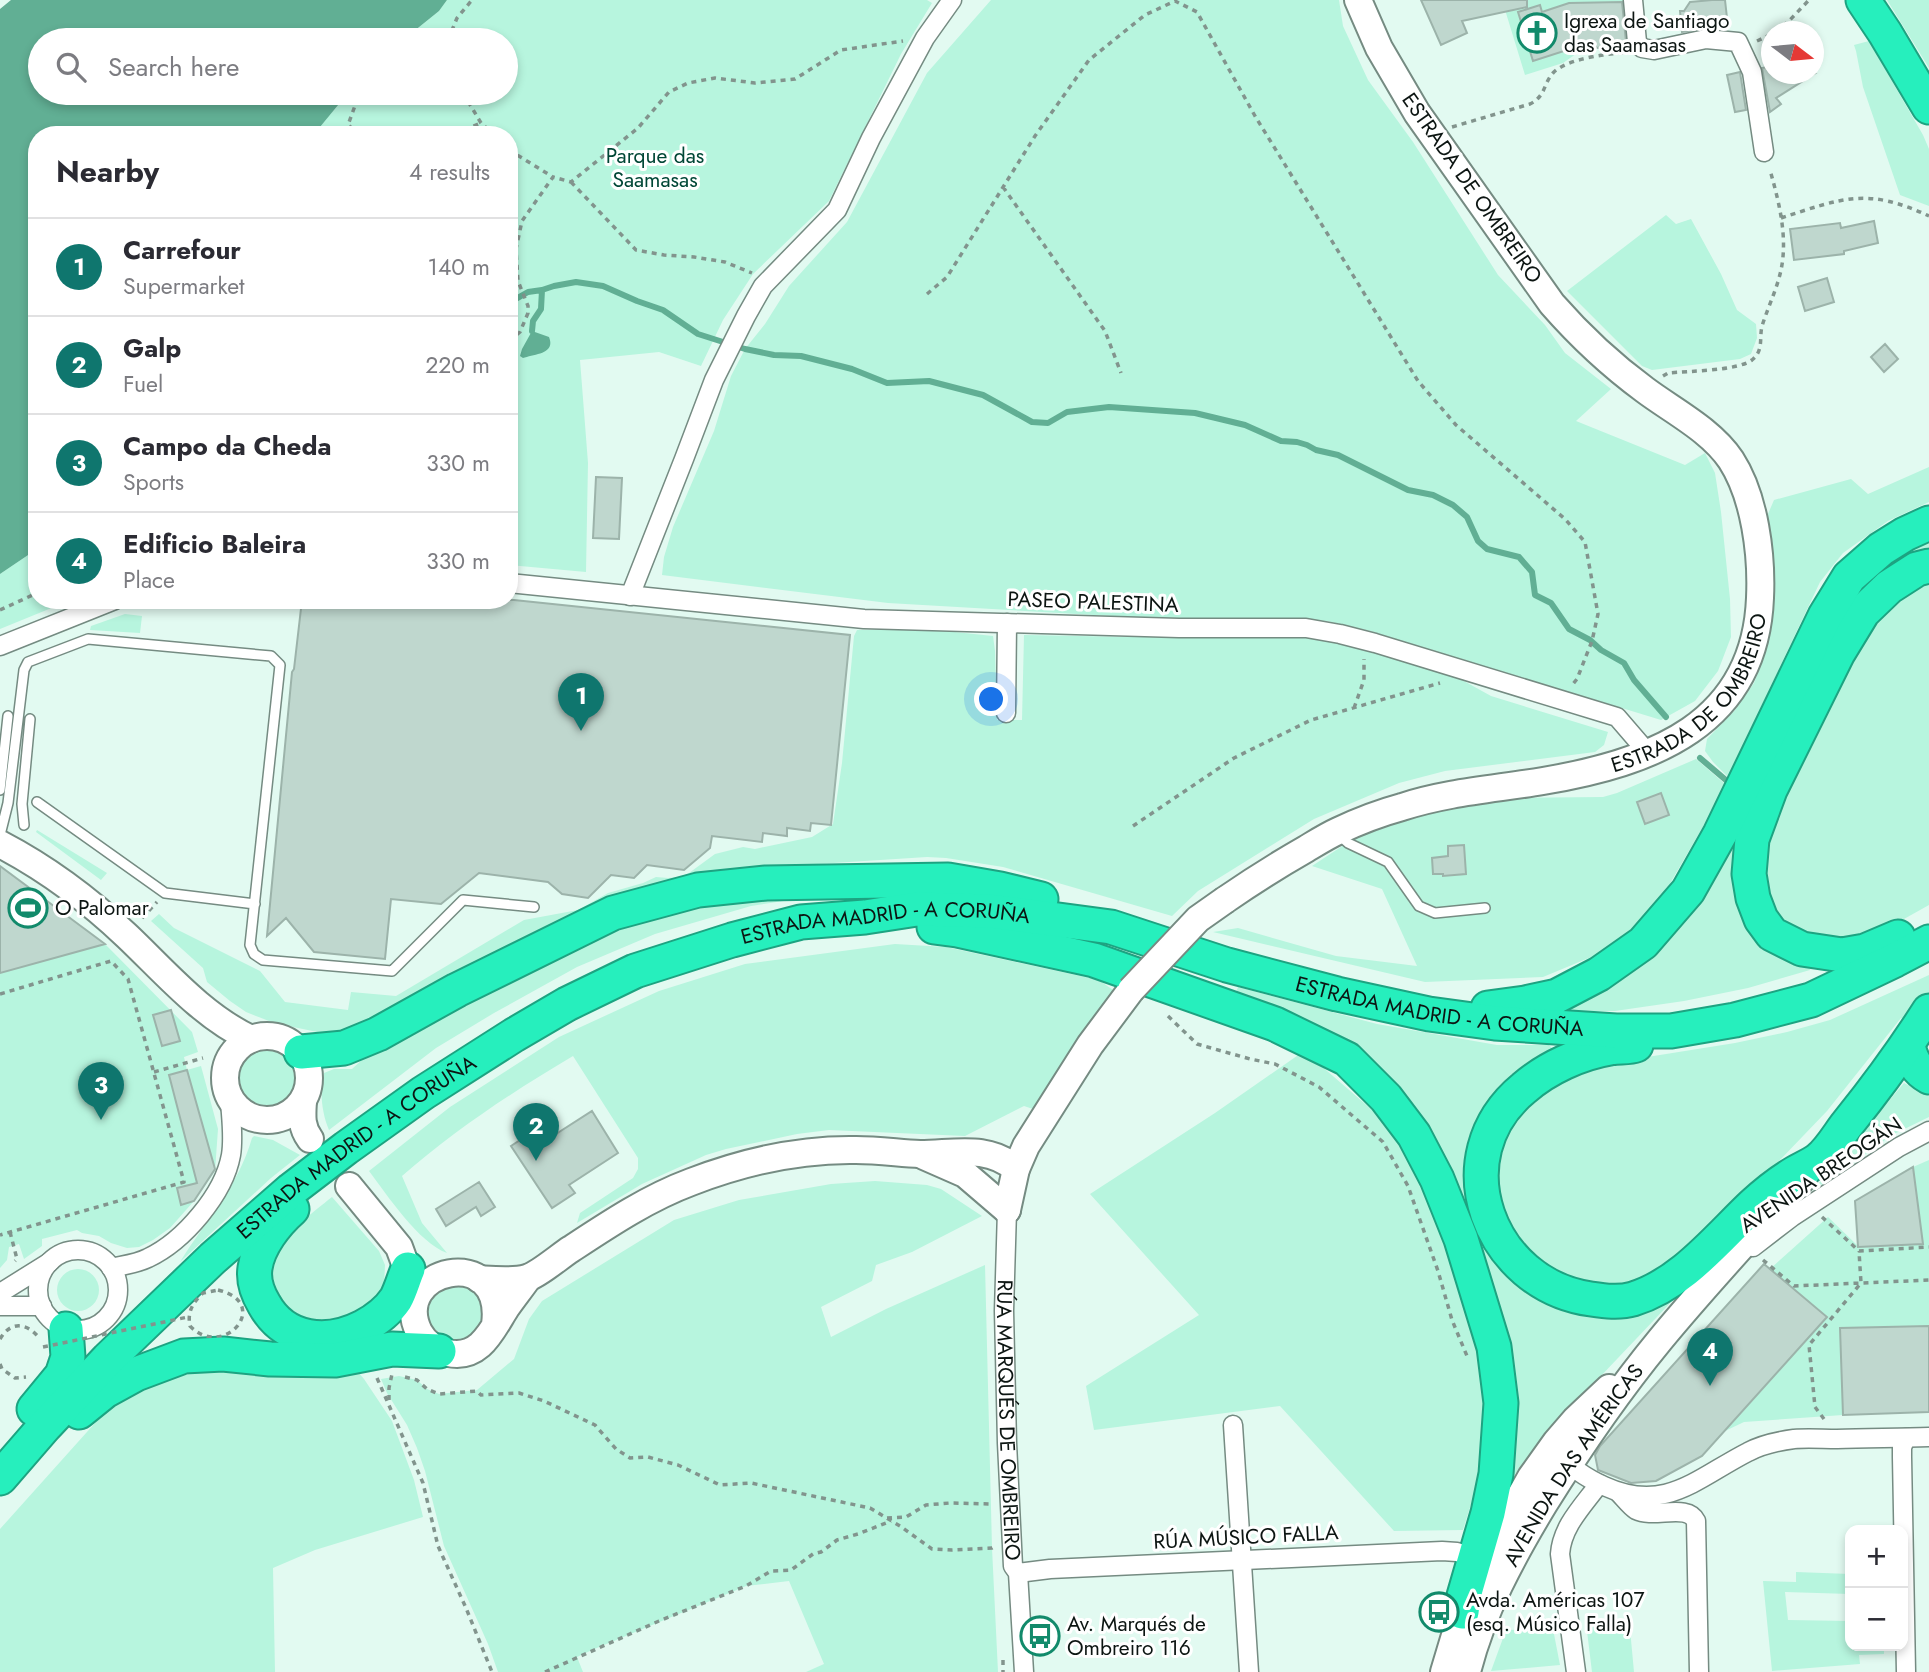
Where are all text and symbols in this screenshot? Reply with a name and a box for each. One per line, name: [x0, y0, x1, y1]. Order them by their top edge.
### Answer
place label: Igrexa de Santiago das Saamasas: [1564, 6, 1729, 60]
church icon: Igrexa de Santiago das Saamasas: [1516, 12, 1558, 54]
north arrow: [1761, 21, 1824, 84]
search box: [28, 28, 518, 105]
icon: search: [52, 48, 90, 86]
text: Search here: [108, 48, 240, 86]
street label: ESTRADA DE OMBREIRO: [1395, 87, 1549, 289]
park label: Parque das Saamasas: [606, 141, 704, 195]
text: Nearby: [56, 150, 159, 193]
text: 4 results: [409, 155, 490, 189]
text: Carrefour: [123, 231, 241, 269]
text: 1: [73, 250, 85, 284]
text: 140 m: [428, 250, 490, 284]
text: Supermarket: [123, 269, 245, 303]
text: Galp: [123, 329, 181, 367]
text: 2: [71, 348, 87, 382]
text: 220 m: [425, 348, 490, 382]
text: Fuel: [123, 367, 163, 401]
text: Campo da Cheda: [123, 427, 332, 465]
text: 3: [72, 446, 86, 480]
text: 330 m: [426, 446, 490, 480]
text: Sports: [123, 465, 184, 499]
text: Edificio Baleira: [123, 525, 306, 563]
text: 4: [71, 544, 87, 578]
text: 330 m: [426, 544, 490, 578]
text: Place: [123, 563, 175, 597]
street label: PASEO PALESTINA: [1007, 584, 1179, 620]
street label: ESTRADA DE OMBREIRO: [1607, 611, 1774, 780]
pin: 1: [558, 673, 604, 731]
your location: [974, 682, 1008, 716]
sports icon: O Palomar: [7, 887, 49, 929]
place label: O Palomar: [55, 893, 150, 923]
street label: ESTRADA MADRID - A CORUÑA: [737, 894, 1032, 952]
street label: ESTRADA MADRID - A CORUÑA: [1292, 969, 1585, 1044]
street label: ESTRADA MADRID - A CORUÑA: [230, 1048, 482, 1246]
pin: 3: [78, 1062, 124, 1120]
pin: 2: [513, 1103, 559, 1161]
street label: AVENIDA BREOGÁN: [1734, 1109, 1908, 1241]
street label: RÚA MARQUÉS DE OMBREIRO: [989, 1279, 1028, 1561]
pin: 4: [1687, 1328, 1733, 1386]
street label: AVENIDA DAS AMÉRICAS: [1496, 1358, 1651, 1572]
street label: RÚA MÚSICO FALLA: [1153, 1517, 1340, 1557]
map controls: [1845, 1525, 1908, 1651]
button: +: [1845, 1525, 1908, 1588]
place label: Avda. Américas 107 (esq. Músico Falla): [1466, 1585, 1644, 1639]
button: −: [1845, 1588, 1908, 1651]
bus stop icon: Avda. Américas 107 (esq. Músico Falla): [1418, 1591, 1460, 1633]
place label: Av. Marqués de Ombreiro 116: [1067, 1609, 1206, 1663]
bus stop icon: Av. Marqués de Ombreiro 116: [1019, 1615, 1061, 1657]

